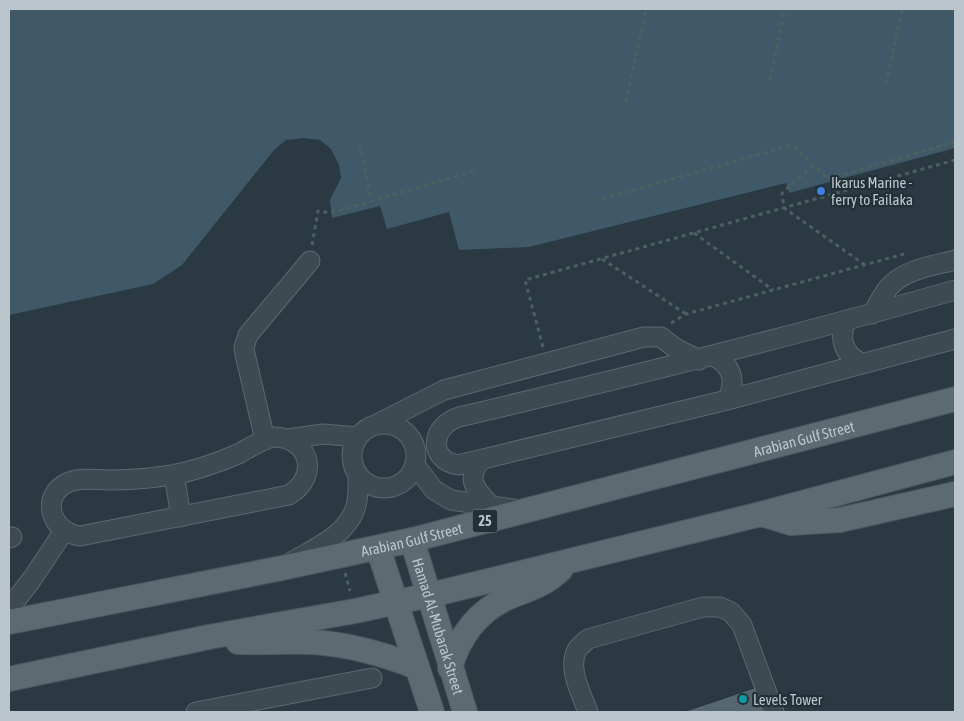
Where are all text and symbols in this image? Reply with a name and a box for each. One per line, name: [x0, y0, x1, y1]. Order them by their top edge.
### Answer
place label: Ikarus Marine - ferry to Failaka: [831, 174, 913, 208]
marker: Ikarus Marine - ferry to Failaka: [815, 185, 827, 197]
street label: Arabian Gulf Street: [751, 417, 856, 460]
road number: 25: [472, 510, 498, 532]
street label: Arabian Gulf Street: [359, 519, 464, 559]
street label: Hamad Al-Mubarak Street: [409, 556, 468, 696]
place label: Levels Tower: [753, 691, 823, 708]
marker: Levels Tower: [737, 693, 749, 705]

